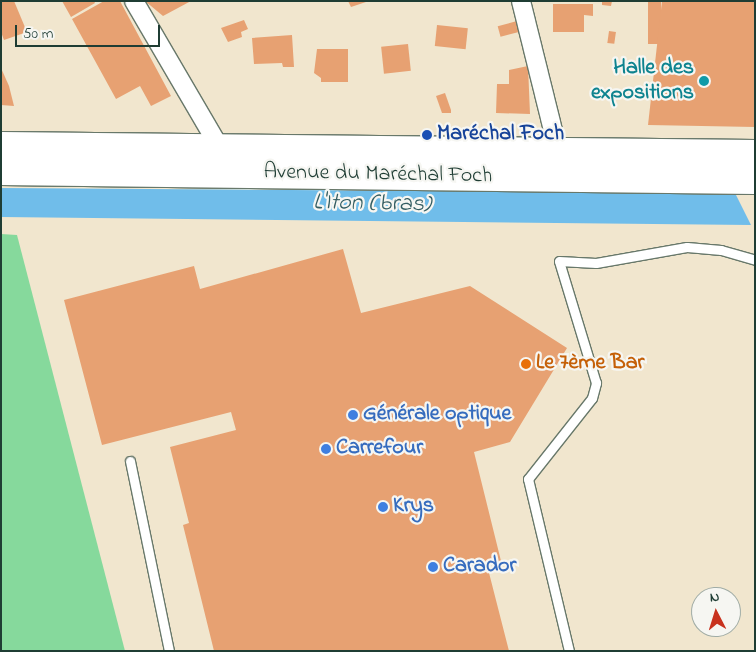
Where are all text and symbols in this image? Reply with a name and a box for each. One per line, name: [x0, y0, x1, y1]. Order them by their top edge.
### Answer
scale bar: [18, 15, 162, 47]
text: 50 m: [23, 23, 53, 45]
place label: Halle des expositions: [591, 55, 694, 106]
marker: Halle des expositions: [698, 75, 710, 87]
place label: Maréchal Foch: [437, 122, 564, 148]
marker: Maréchal Foch: [421, 129, 433, 141]
street label: Avenue du Maréchal Foch: [263, 160, 493, 190]
water label: L'Iton (bras): [313, 189, 431, 219]
place label: Le 7ème Bar: [536, 351, 644, 377]
marker: Le 7ème Bar: [520, 358, 532, 370]
place label: Générale optique: [363, 402, 511, 428]
marker: Générale optique: [347, 409, 359, 421]
place label: Carrefour: [336, 436, 423, 462]
marker: Carrefour: [320, 443, 332, 455]
place label: Krys: [393, 494, 434, 520]
marker: Krys: [377, 501, 389, 513]
place label: Carador: [443, 554, 516, 580]
marker: Carador: [427, 561, 439, 573]
north arrow: [691, 587, 741, 637]
text: N: [709, 587, 720, 608]

